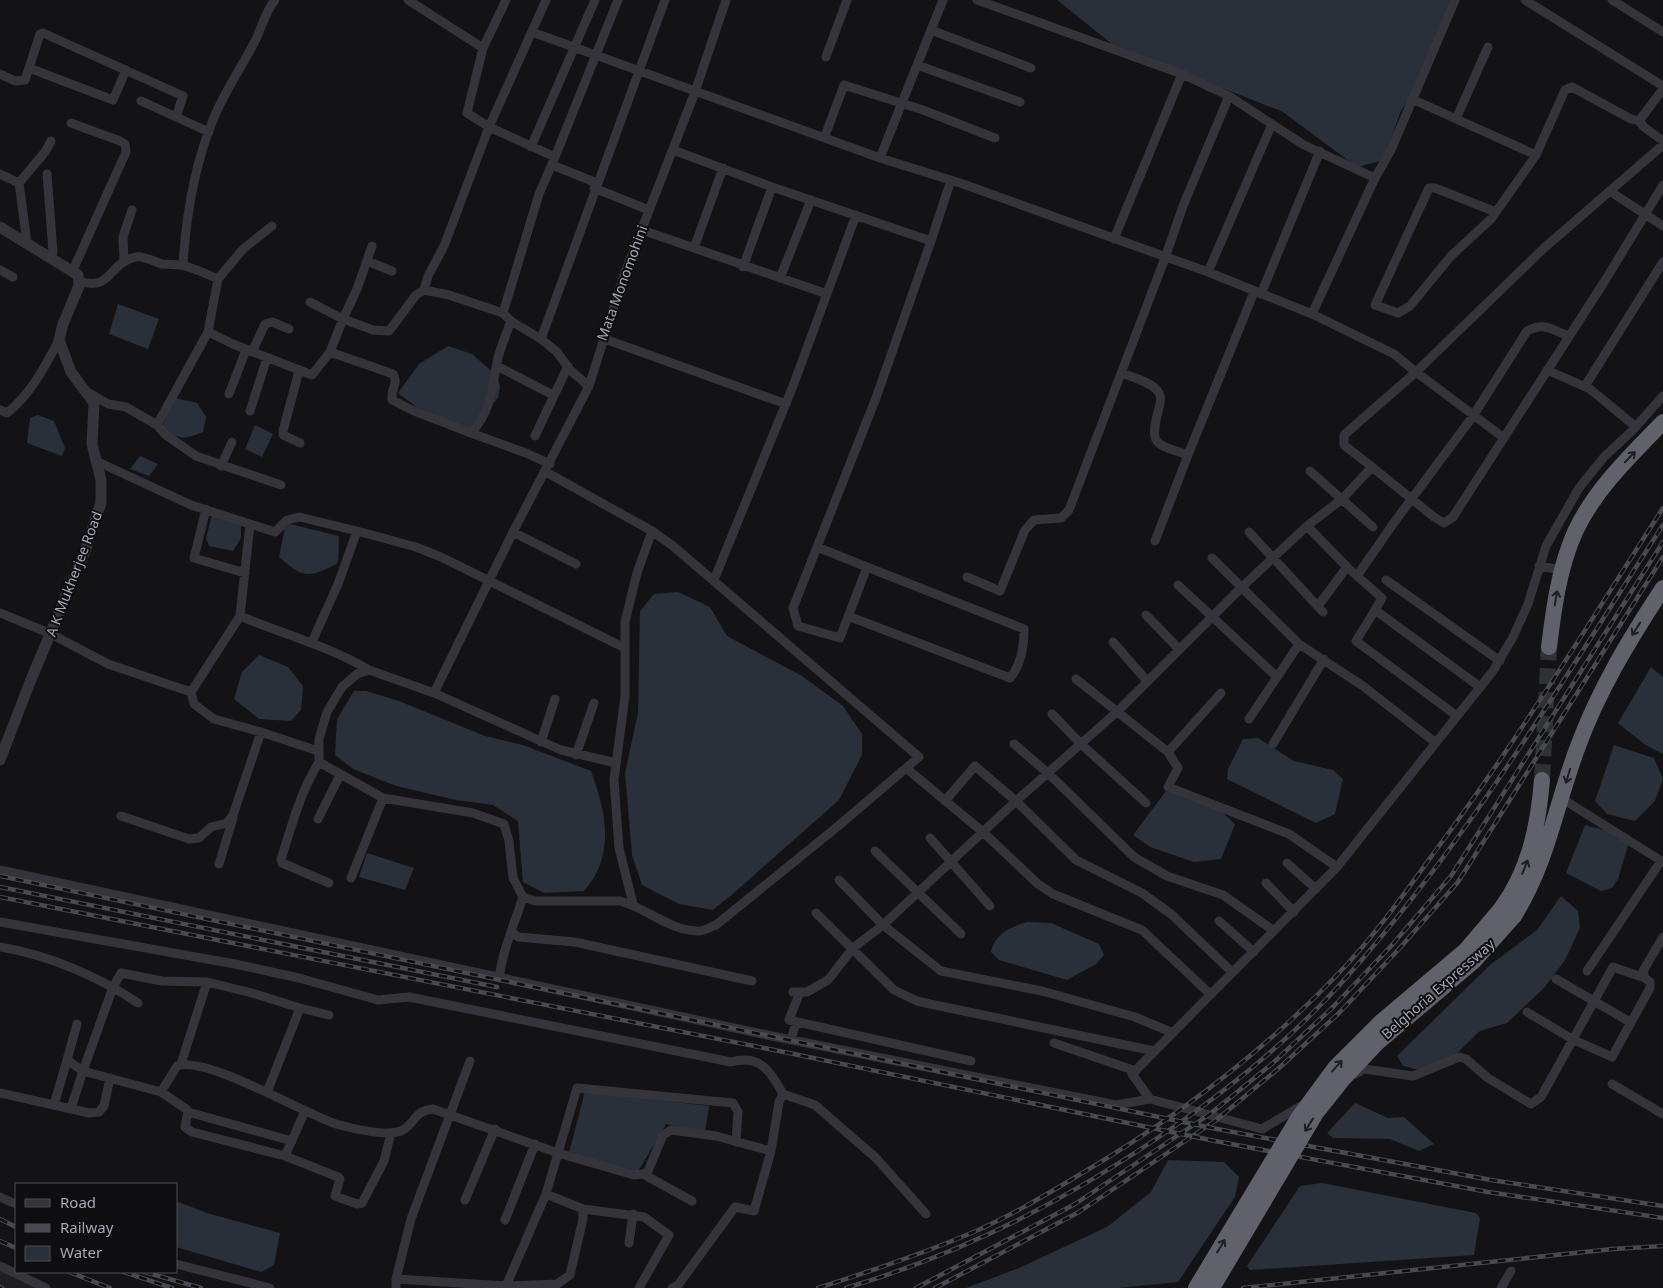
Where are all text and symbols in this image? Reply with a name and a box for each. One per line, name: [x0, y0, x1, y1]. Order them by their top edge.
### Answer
street label: Mata Monomohini: [592, 223, 651, 343]
one-way arrow: [1624, 451, 1636, 463]
street label: A K Mukherjee Road: [41, 508, 106, 639]
one-way arrow: [1551, 591, 1561, 607]
one-way arrow: [1631, 622, 1641, 636]
one-way arrow: [1563, 768, 1573, 784]
one-way arrow: [1522, 860, 1531, 875]
street label: Belghoria Expressway: [1377, 934, 1499, 1043]
one-way arrow: [1331, 1059, 1343, 1072]
one-way arrow: [1304, 1117, 1314, 1131]
legend: [15, 1183, 178, 1273]
text: Road: [60, 1192, 96, 1212]
text: Railway: [60, 1217, 114, 1237]
one-way arrow: [1216, 1240, 1226, 1254]
text: Water: [60, 1242, 102, 1262]

